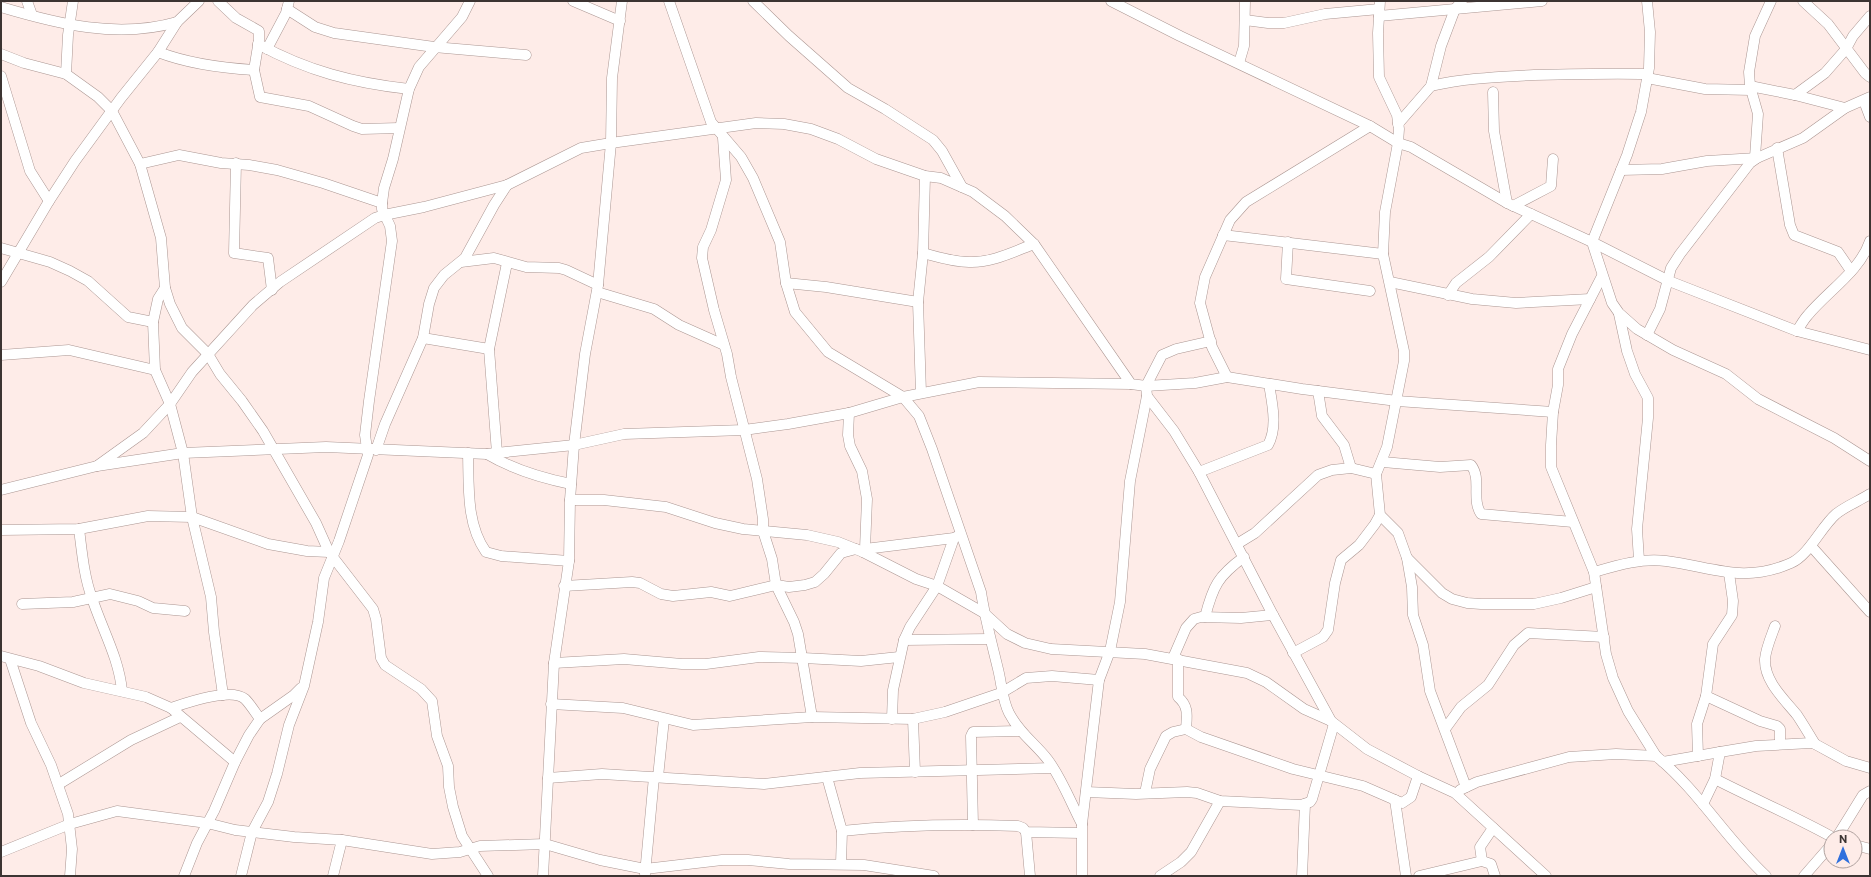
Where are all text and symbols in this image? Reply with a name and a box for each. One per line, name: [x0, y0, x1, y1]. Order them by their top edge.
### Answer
north arrow: [1823, 829, 1863, 869]
text: N: [1839, 832, 1847, 845]

